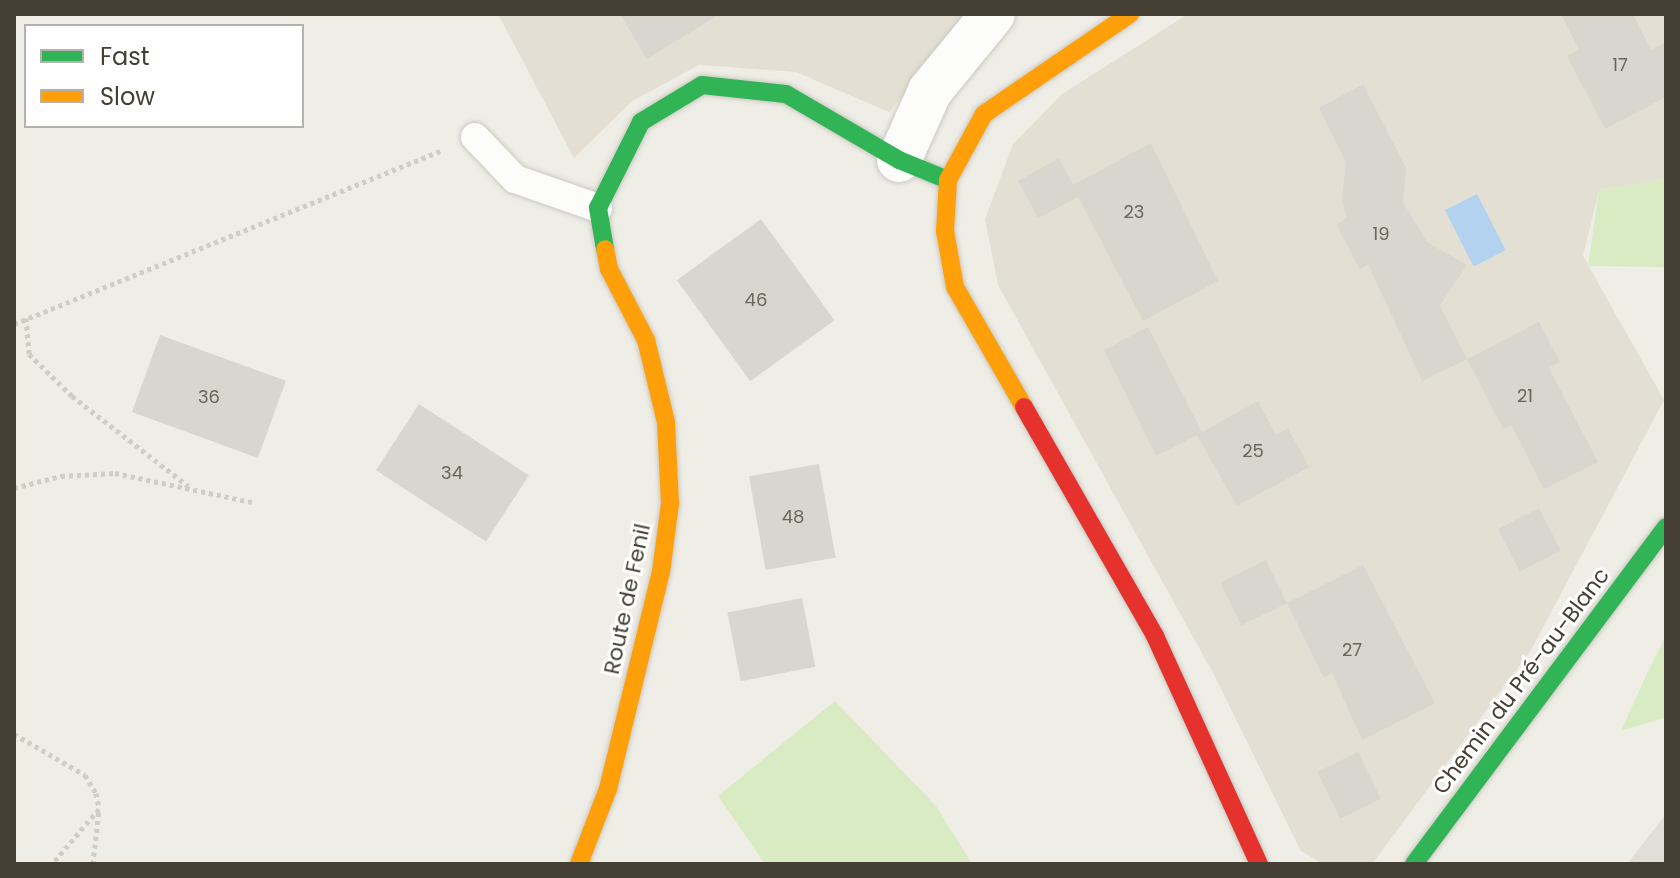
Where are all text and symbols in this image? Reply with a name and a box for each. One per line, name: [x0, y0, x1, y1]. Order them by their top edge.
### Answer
legend: [24, 24, 304, 128]
text: Fast: [100, 40, 150, 73]
house number: 17: [1612, 54, 1628, 76]
text: Slow: [100, 80, 155, 113]
house number: 23: [1124, 201, 1144, 223]
house number: 19: [1372, 223, 1390, 245]
house number: 46: [745, 289, 767, 311]
house number: 21: [1517, 385, 1533, 407]
house number: 36: [198, 386, 220, 408]
house number: 25: [1242, 440, 1264, 462]
house number: 34: [441, 462, 463, 484]
house number: 48: [782, 506, 804, 528]
street label: Route de Fenil: [598, 521, 656, 677]
street label: Chemin du Pré-au-Blanc: [1427, 563, 1615, 799]
house number: 27: [1342, 639, 1362, 661]

